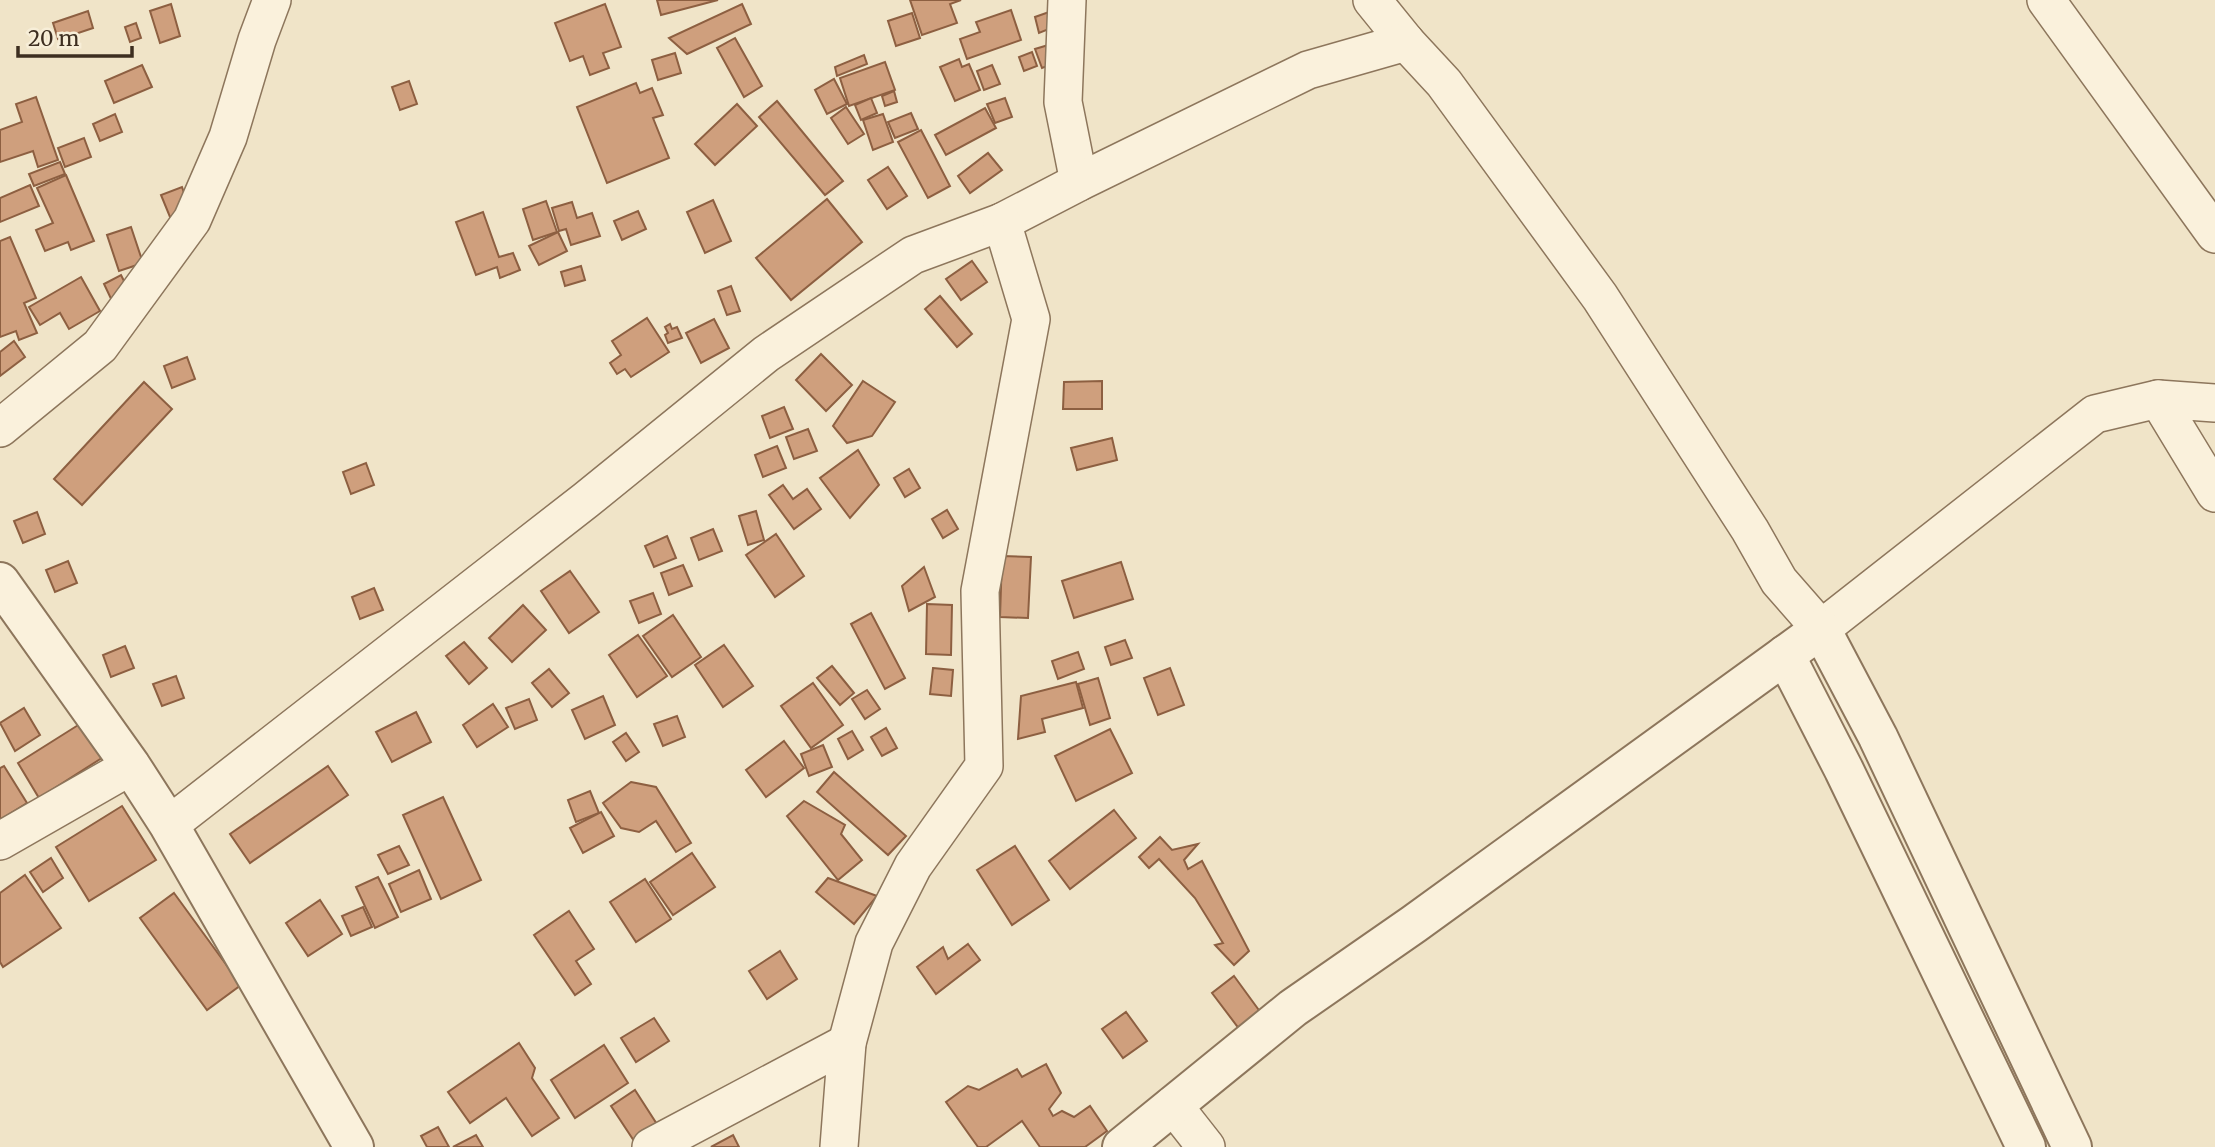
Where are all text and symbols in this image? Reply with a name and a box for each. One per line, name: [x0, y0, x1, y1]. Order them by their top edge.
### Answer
scale bar: [18, 14, 131, 58]
text: 20 m: [28, 25, 80, 52]

